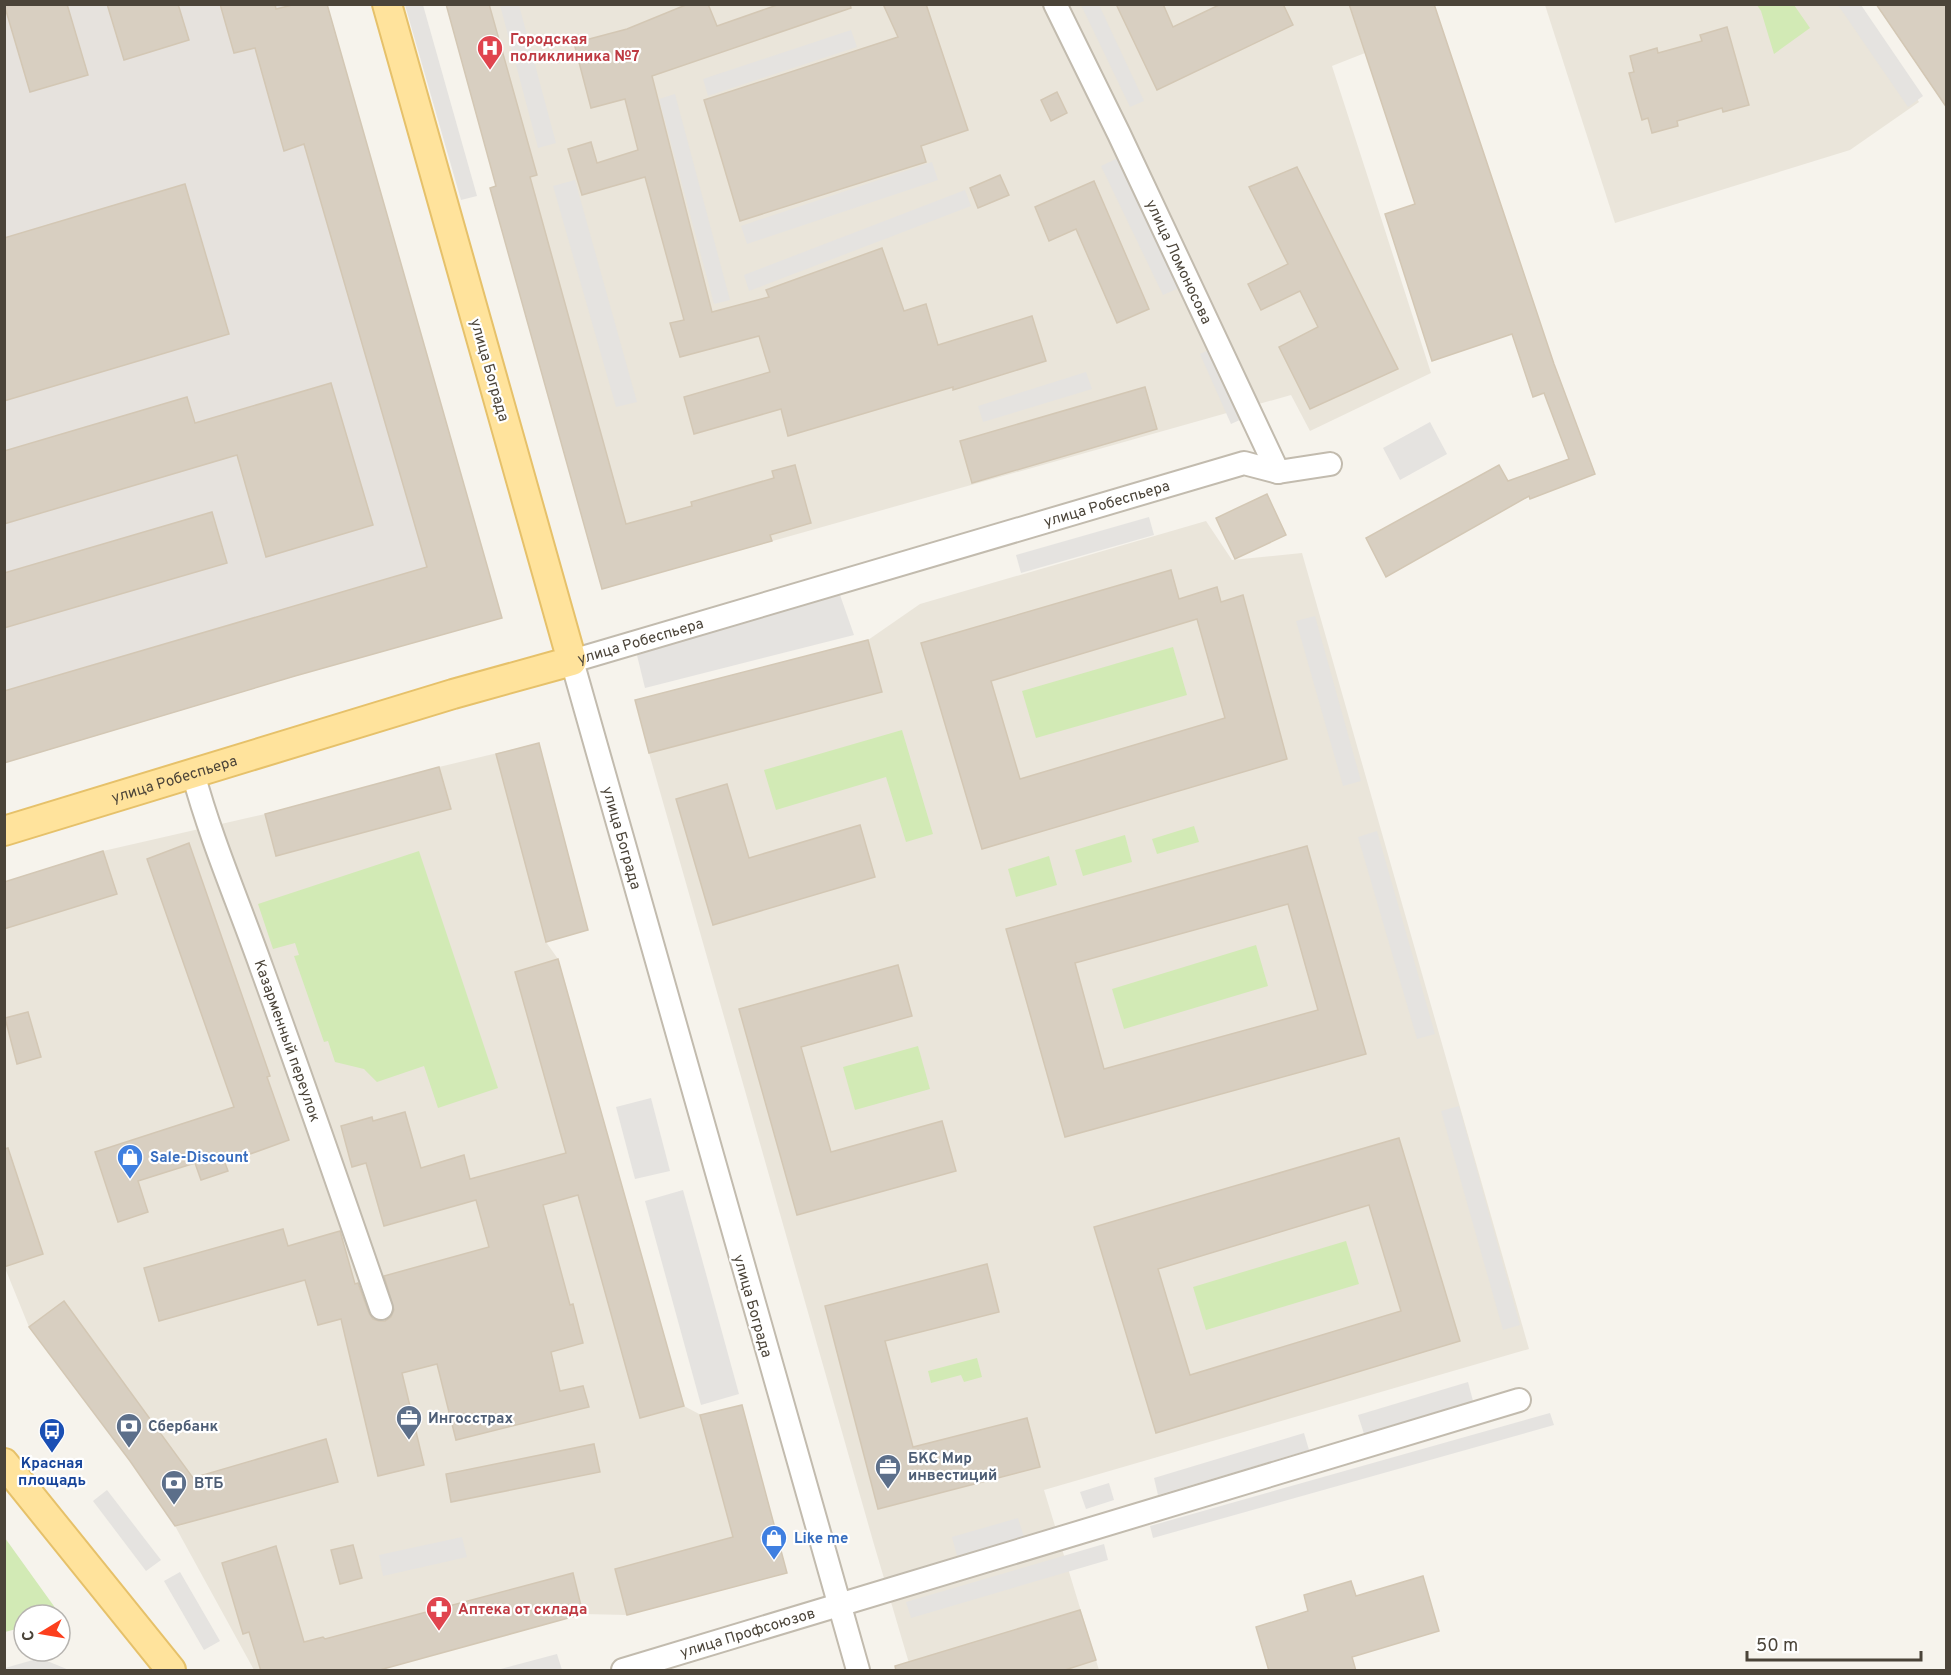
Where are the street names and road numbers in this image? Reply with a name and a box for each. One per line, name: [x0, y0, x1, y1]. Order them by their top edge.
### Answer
street label: улица Ломоносова: [1140, 197, 1215, 328]
street label: улица Бограда: [465, 317, 512, 424]
street label: улица Робеспьера: [1042, 477, 1172, 532]
street label: улица Робеспьера: [576, 615, 706, 670]
street label: улица Робеспьера: [110, 752, 240, 809]
street label: улица Бограда: [597, 785, 644, 892]
street label: Казарменный переулок: [249, 958, 324, 1125]
street label: улица Бограда: [728, 1253, 775, 1360]
street label: улица Профсоюзов: [678, 1605, 818, 1663]

